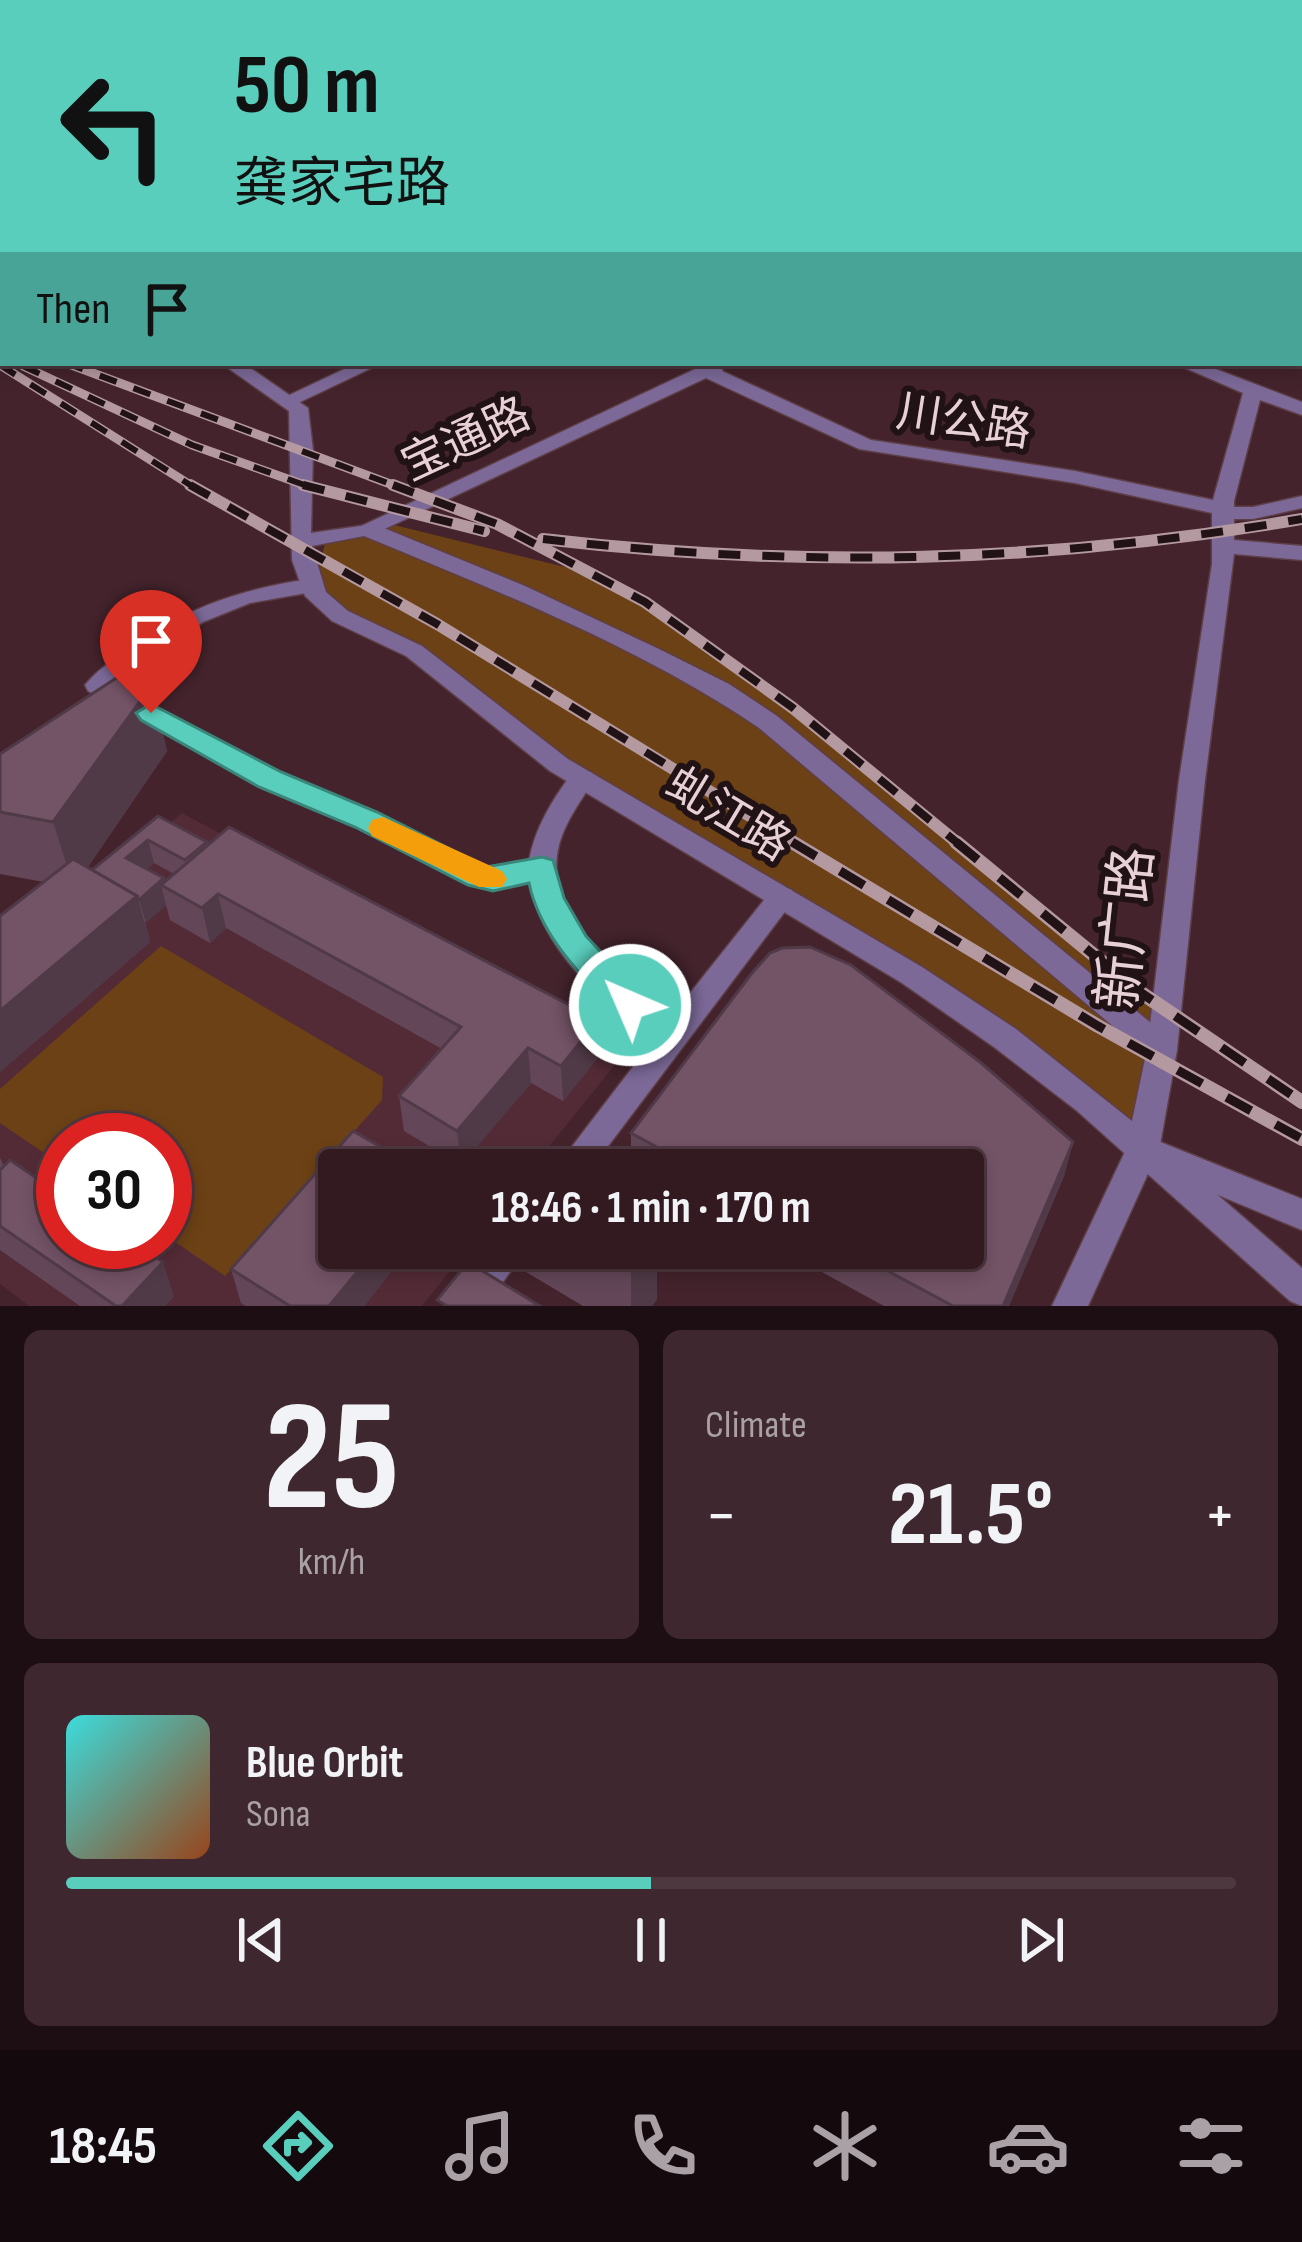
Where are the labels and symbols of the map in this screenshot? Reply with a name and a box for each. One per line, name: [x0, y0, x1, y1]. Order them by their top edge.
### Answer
street label: 川公路: [893, 385, 1035, 460]
street label: 宝通路: [393, 387, 539, 494]
pin: [100, 590, 202, 713]
street label: 虬江路: [656, 757, 800, 873]
street label: 新广路: [1086, 844, 1167, 1012]
position arrow: [567, 942, 693, 1068]
speed limit sign: 30: [36, 1113, 192, 1269]

